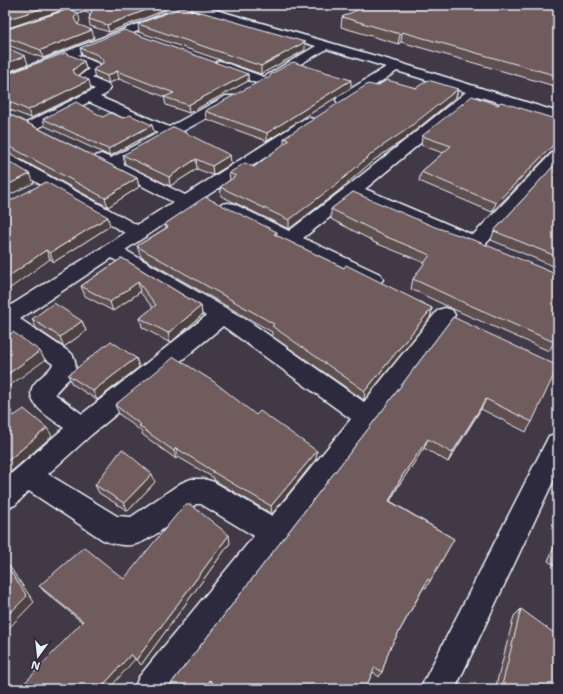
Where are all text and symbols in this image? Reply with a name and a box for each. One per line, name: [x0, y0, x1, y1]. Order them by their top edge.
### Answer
north arrow: [18, 636, 58, 676]
text: N: [29, 657, 42, 674]

